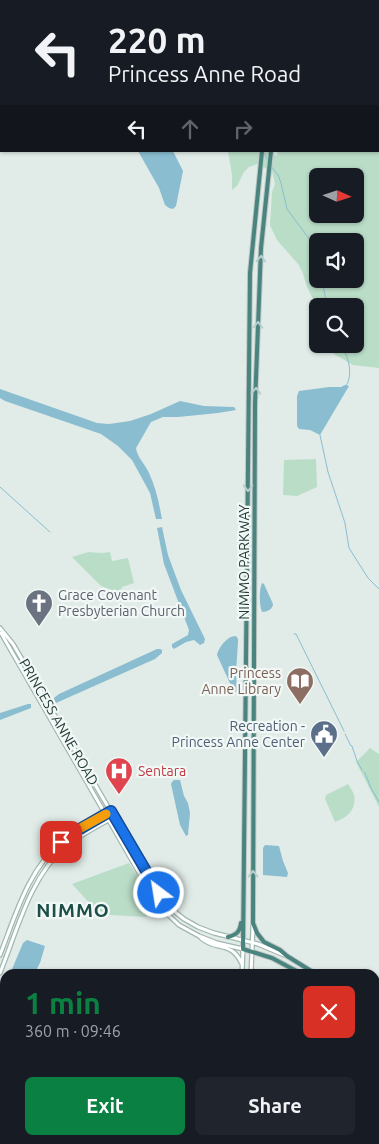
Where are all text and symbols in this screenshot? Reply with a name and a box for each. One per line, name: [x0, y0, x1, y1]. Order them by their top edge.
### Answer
icon: left: [25, 20, 90, 85]
text: 220 m: [108, 20, 206, 60]
text: Princess Anne Road: [108, 61, 301, 86]
icon: left: [123, 115, 151, 143]
icon: ahead: [176, 115, 204, 143]
icon: right: [229, 115, 257, 143]
north arrow: [309, 168, 364, 222]
map controls: [309, 168, 364, 353]
button: sound: [309, 233, 364, 288]
one-way arrow: [255, 255, 266, 263]
button: search: [309, 298, 364, 353]
one-way arrow: [253, 321, 263, 328]
one-way arrow: [251, 387, 261, 394]
one-way arrow: [243, 484, 253, 492]
street label: NIMMO PARKWAY: [236, 504, 252, 620]
place label: Grace Covenant Presbyterian Church: [58, 587, 185, 619]
church icon: Grace Covenant Presbyterian Church: [24, 588, 54, 627]
street label: PRINCESS ANNE ROAD: [16, 656, 102, 788]
place label: Princess Anne Library: [201, 665, 281, 697]
library icon: Princess Anne Library: [285, 666, 315, 705]
place label: Recreation - Princess Anne Center: [172, 718, 306, 750]
public building icon: Recreation - Princess Anne Center: [309, 719, 339, 758]
hospital icon: Sentara: [104, 756, 134, 795]
place label: Sentara: [138, 763, 186, 779]
pin: [40, 821, 82, 863]
icon: arrive: [47, 828, 75, 856]
position arrow: [132, 866, 184, 918]
one-way arrow: [248, 870, 259, 878]
district label: NIMMO: [36, 899, 110, 921]
text: 1 min: [25, 986, 101, 1020]
button: close: [303, 986, 355, 1038]
text: 360 m · 09:46: [25, 1022, 121, 1040]
button: Exit: [25, 1077, 185, 1135]
button: Share: [195, 1077, 355, 1135]

